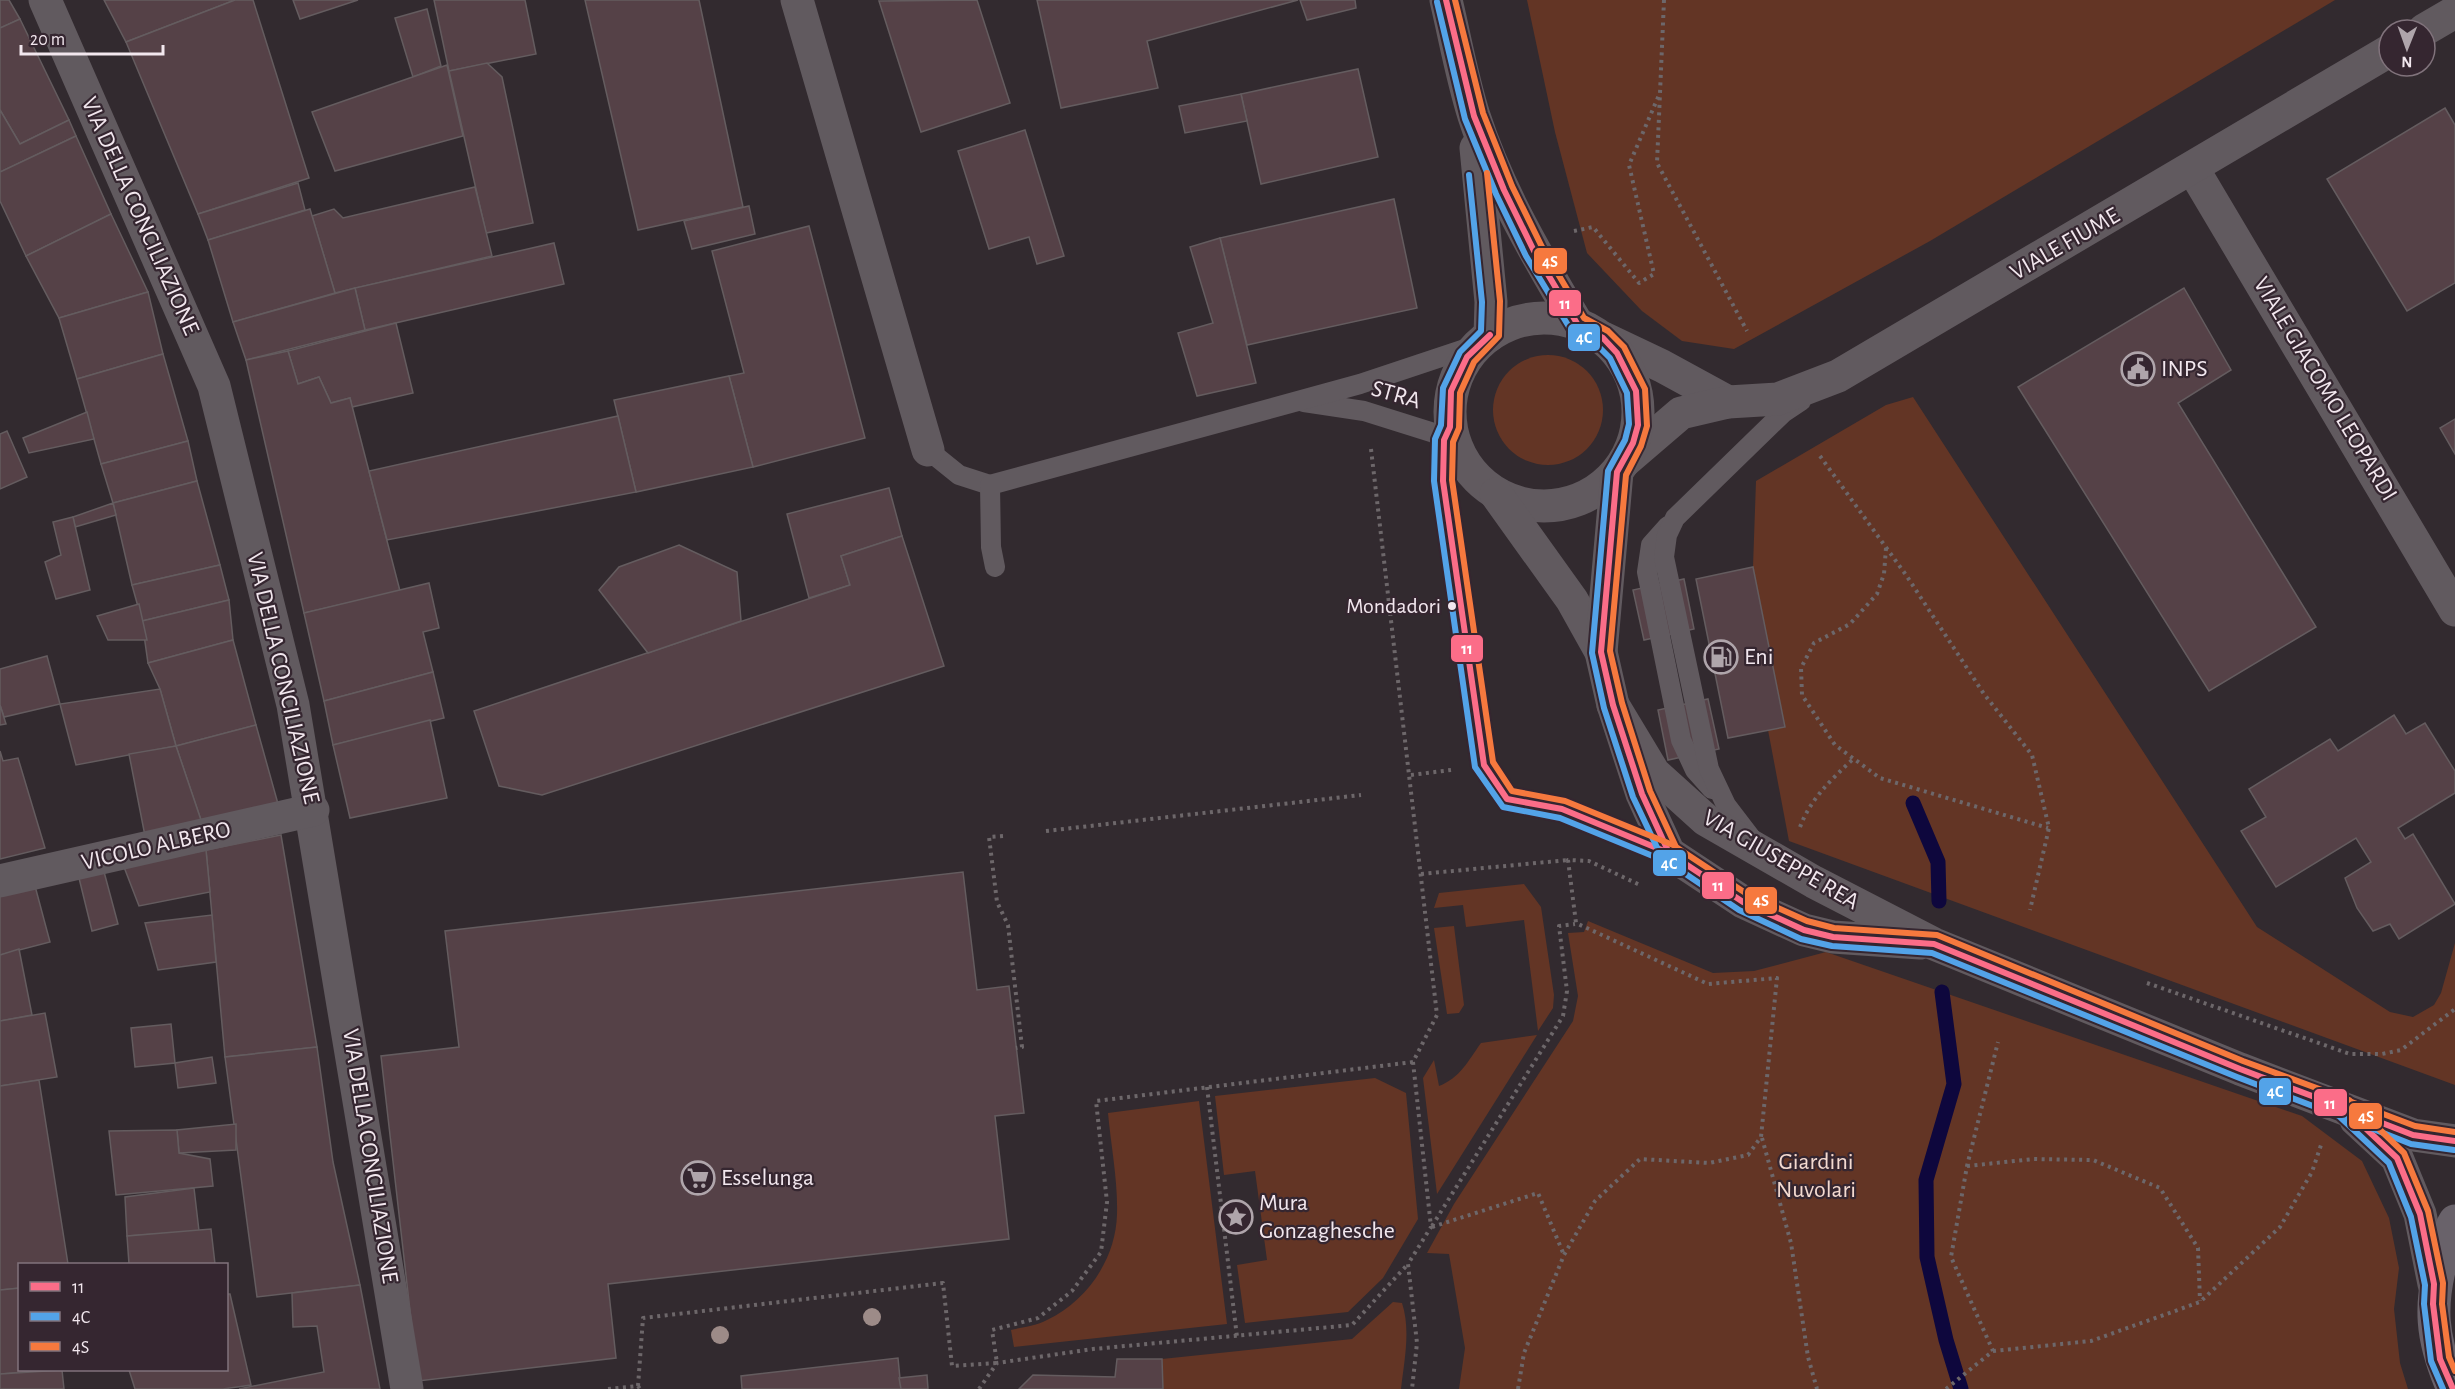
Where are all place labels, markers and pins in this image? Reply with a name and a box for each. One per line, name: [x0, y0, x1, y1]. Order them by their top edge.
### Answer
public building icon: INPS: [2120, 351, 2156, 387]
place label: INPS: [2161, 357, 2208, 381]
place label: Mondadori: [1346, 595, 1441, 617]
marker: Mondadori: [1446, 600, 1458, 612]
fuel station icon: Eni: [1703, 639, 1739, 675]
place label: Eni: [1744, 645, 1774, 669]
supermarket icon: Esselunga: [680, 1160, 716, 1196]
place label: Esselunga: [721, 1166, 814, 1190]
place label: Mura Gonzaghesche: [1259, 1191, 1395, 1243]
place icon: Mura Gonzaghesche: [1218, 1199, 1254, 1235]

